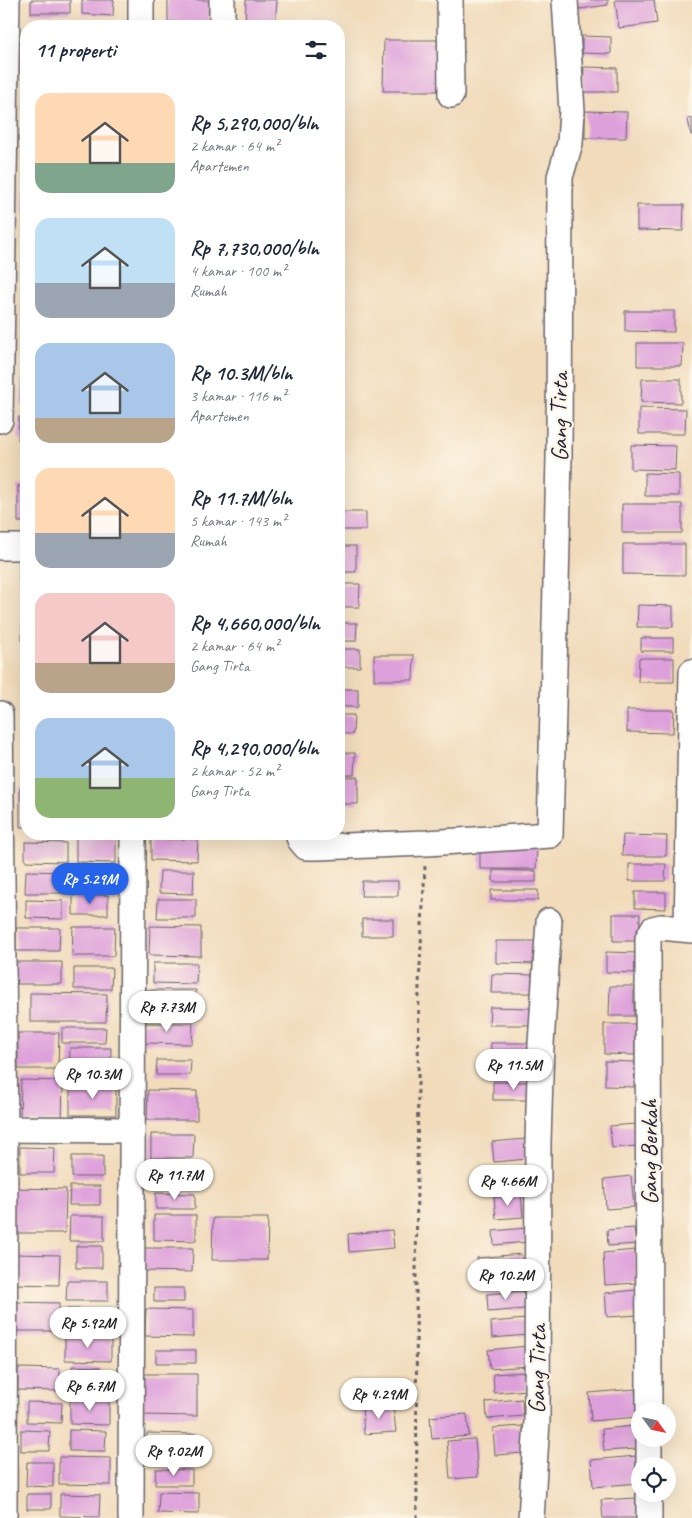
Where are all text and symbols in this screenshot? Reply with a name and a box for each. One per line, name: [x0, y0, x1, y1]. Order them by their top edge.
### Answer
icon: filters: [302, 36, 330, 64]
text: 11 properti: [35, 37, 116, 63]
text: Rp 5,290,000/bln: [190, 110, 318, 136]
icon: home: [75, 113, 135, 173]
text: 2 kamar · 64 m²: [190, 136, 279, 156]
text: Apartemen: [190, 156, 249, 176]
text: Rp 7,730,000/bln: [190, 235, 319, 261]
icon: home: [75, 238, 135, 298]
text: 4 kamar · 100 m²: [190, 261, 286, 281]
text: Rumah: [190, 281, 227, 301]
text: Rp 10.3M/bln: [190, 360, 292, 386]
icon: home: [75, 363, 135, 423]
street label: Gang Tirta: [544, 370, 574, 462]
text: 3 kamar · 116 m²: [190, 386, 286, 406]
text: Apartemen: [190, 406, 249, 426]
text: Rp 11.7M/bln: [190, 485, 292, 511]
icon: home: [75, 488, 135, 548]
text: 5 kamar · 143 m²: [190, 511, 286, 531]
text: Rumah: [190, 531, 227, 551]
text: Rp 4,660,000/bln: [190, 610, 320, 636]
icon: home: [75, 613, 135, 673]
text: 2 kamar · 64 m²: [190, 636, 279, 656]
text: Gang Tirta: [190, 656, 249, 676]
text: Rp 4,290,000/bln: [190, 735, 319, 761]
icon: home: [75, 738, 135, 798]
text: 2 kamar · 52 m²: [190, 761, 279, 781]
text: Gang Tirta: [190, 781, 249, 801]
pin: Rp 5.29M: [38, 862, 142, 905]
text: Rp 5.29M: [63, 869, 117, 889]
pin: Rp 7.73M: [115, 990, 219, 1033]
text: Rp 7.73M: [139, 997, 195, 1017]
pin: Rp 11.5M: [462, 1048, 566, 1091]
text: Rp 11.5M: [486, 1055, 542, 1075]
pin: Rp 10.3M: [41, 1058, 145, 1100]
text: Rp 10.3M: [65, 1064, 121, 1084]
street label: Gang Berkah: [634, 1098, 664, 1205]
pin: Rp 11.7M: [123, 1158, 227, 1201]
pin: Rp 4.66M: [456, 1164, 560, 1207]
text: Rp 11.7M: [147, 1165, 203, 1185]
text: Rp 4.66M: [480, 1171, 536, 1191]
pin: Rp 10.2M: [454, 1258, 558, 1301]
text: Rp 10.2M: [478, 1265, 534, 1285]
pin: Rp 5.92M: [36, 1306, 140, 1349]
text: Rp 5.92M: [61, 1313, 115, 1333]
street label: Gang Tirta: [521, 1322, 553, 1414]
pin: Rp 6.7M: [44, 1370, 136, 1412]
text: Rp 6.7M: [66, 1376, 114, 1396]
pin: Rp 4.29M: [327, 1378, 431, 1420]
text: Rp 4.29M: [351, 1384, 407, 1404]
north arrow: [631, 1402, 676, 1448]
map controls: [631, 1402, 676, 1502]
pin: Rp 9.02M: [122, 1434, 226, 1477]
text: Rp 9.02M: [146, 1441, 202, 1461]
button: locate: [631, 1457, 676, 1502]

